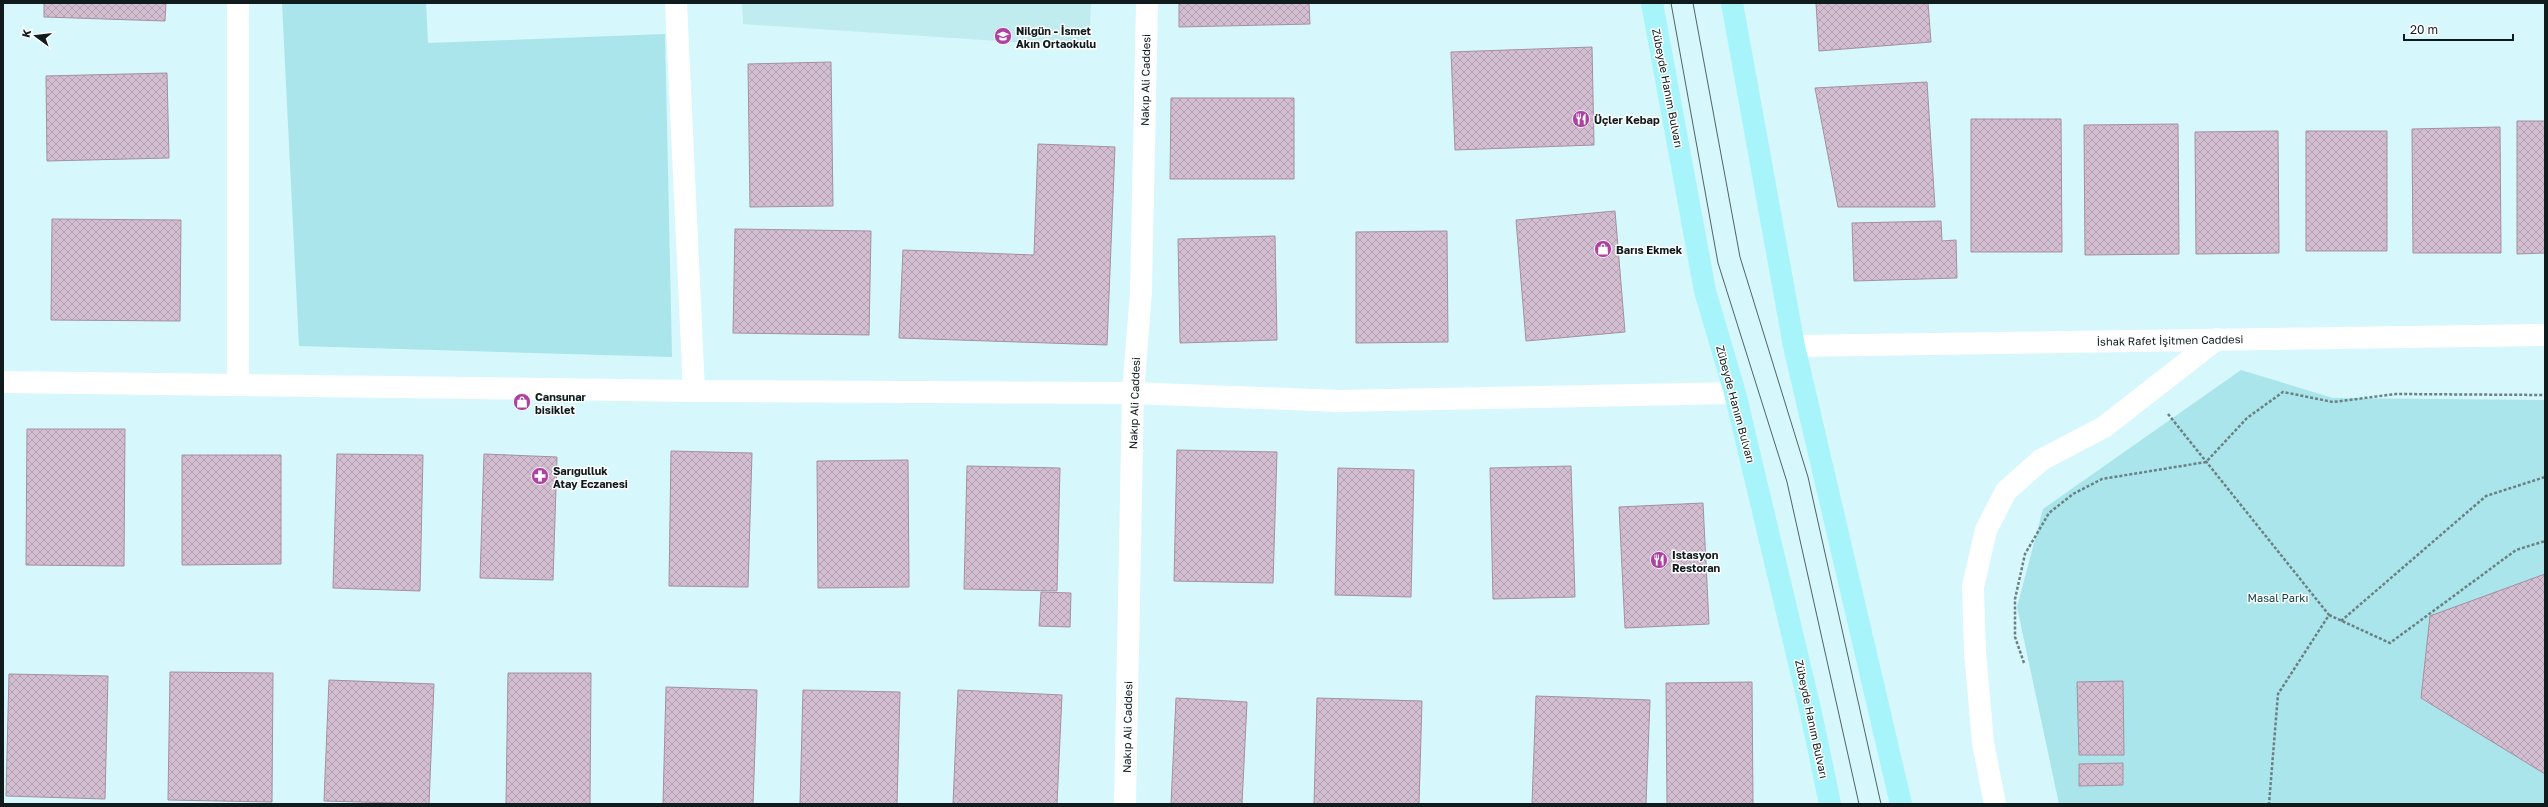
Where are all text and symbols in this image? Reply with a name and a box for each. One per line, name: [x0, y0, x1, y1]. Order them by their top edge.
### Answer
north arrow: [16, 16, 56, 56]
scale bar: [2404, 16, 2513, 42]
text: 20 m: [2410, 22, 2438, 37]
place label: Nilgün - İsmet Akın Ortaokulu: [1016, 24, 1096, 50]
school or university icon: Nilgün - İsmet Akın Ortaokulu: [993, 26, 1013, 46]
street label: Zübeyde Hanım Bulvarı: [1650, 27, 1686, 149]
text: K: [19, 28, 33, 39]
street label: Nakıp Ali Caddesi: [1138, 34, 1152, 126]
restaurant icon: Üçler Kebap: [1571, 109, 1591, 129]
place label: Üçler Kebap: [1594, 113, 1660, 126]
shop icon: Barıs Ekmek: [1593, 239, 1613, 259]
place label: Barıs Ekmek: [1616, 243, 1683, 256]
street label: İshak Rafet İşitmen Caddesi: [2096, 332, 2244, 348]
street label: Zübeyde Hanım Bulvarı: [1714, 344, 1758, 464]
street label: Nakıp Ali Caddesi: [1126, 357, 1142, 449]
place label: Cansunar bisiklet: [535, 390, 587, 416]
shop icon: Cansunar bisiklet: [512, 392, 532, 412]
place label: Sarıgulluk Atay Eczanesi: [553, 464, 628, 490]
pharmacy icon: Sarıgulluk Atay Eczanesi: [530, 466, 550, 486]
place label: Istasyon Restoran: [1672, 548, 1721, 574]
restaurant icon: Istasyon Restoran: [1649, 550, 1669, 570]
park label: Masal Parkı: [2248, 591, 2308, 604]
street label: Zübeyde Hanım Bulvarı: [1793, 658, 1831, 780]
street label: Nakıp Ali Caddesi: [1120, 681, 1134, 773]

